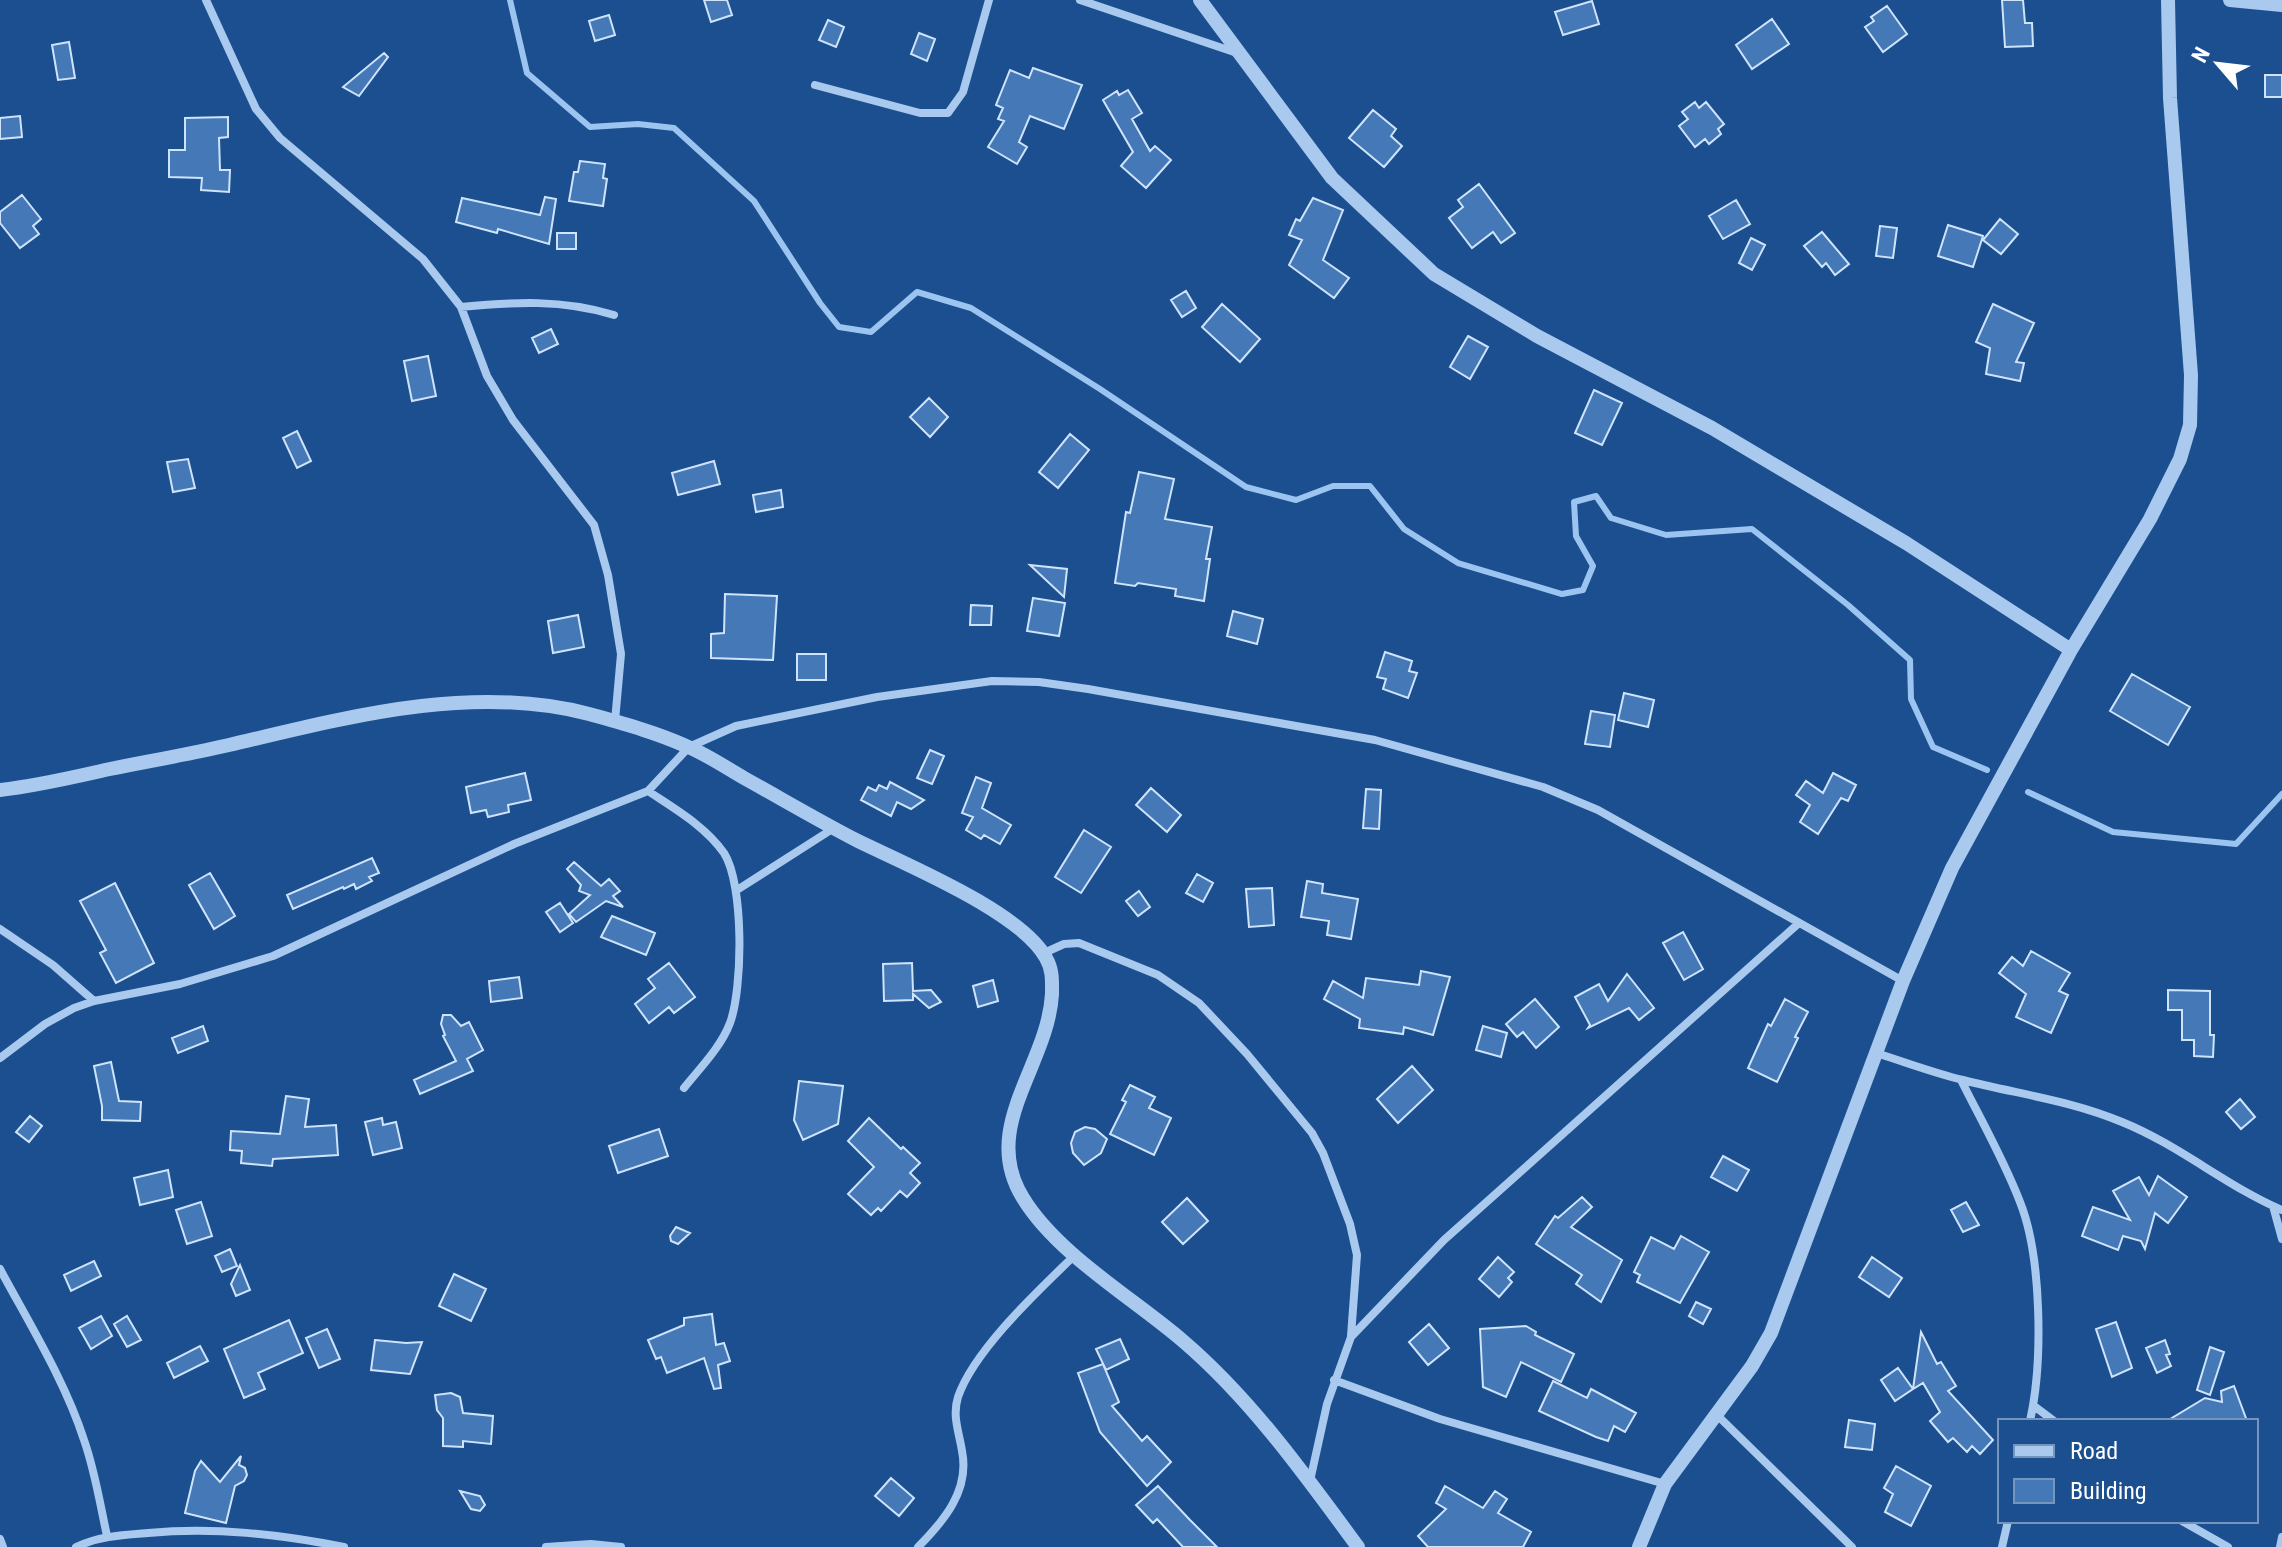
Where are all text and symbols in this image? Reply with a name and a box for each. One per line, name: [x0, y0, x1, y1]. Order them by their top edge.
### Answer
north arrow: [2178, 24, 2258, 104]
text: N: [2187, 43, 2215, 67]
legend: [1998, 1419, 2258, 1523]
text: Road: [2070, 1437, 2118, 1465]
text: Building: [2070, 1477, 2147, 1505]

